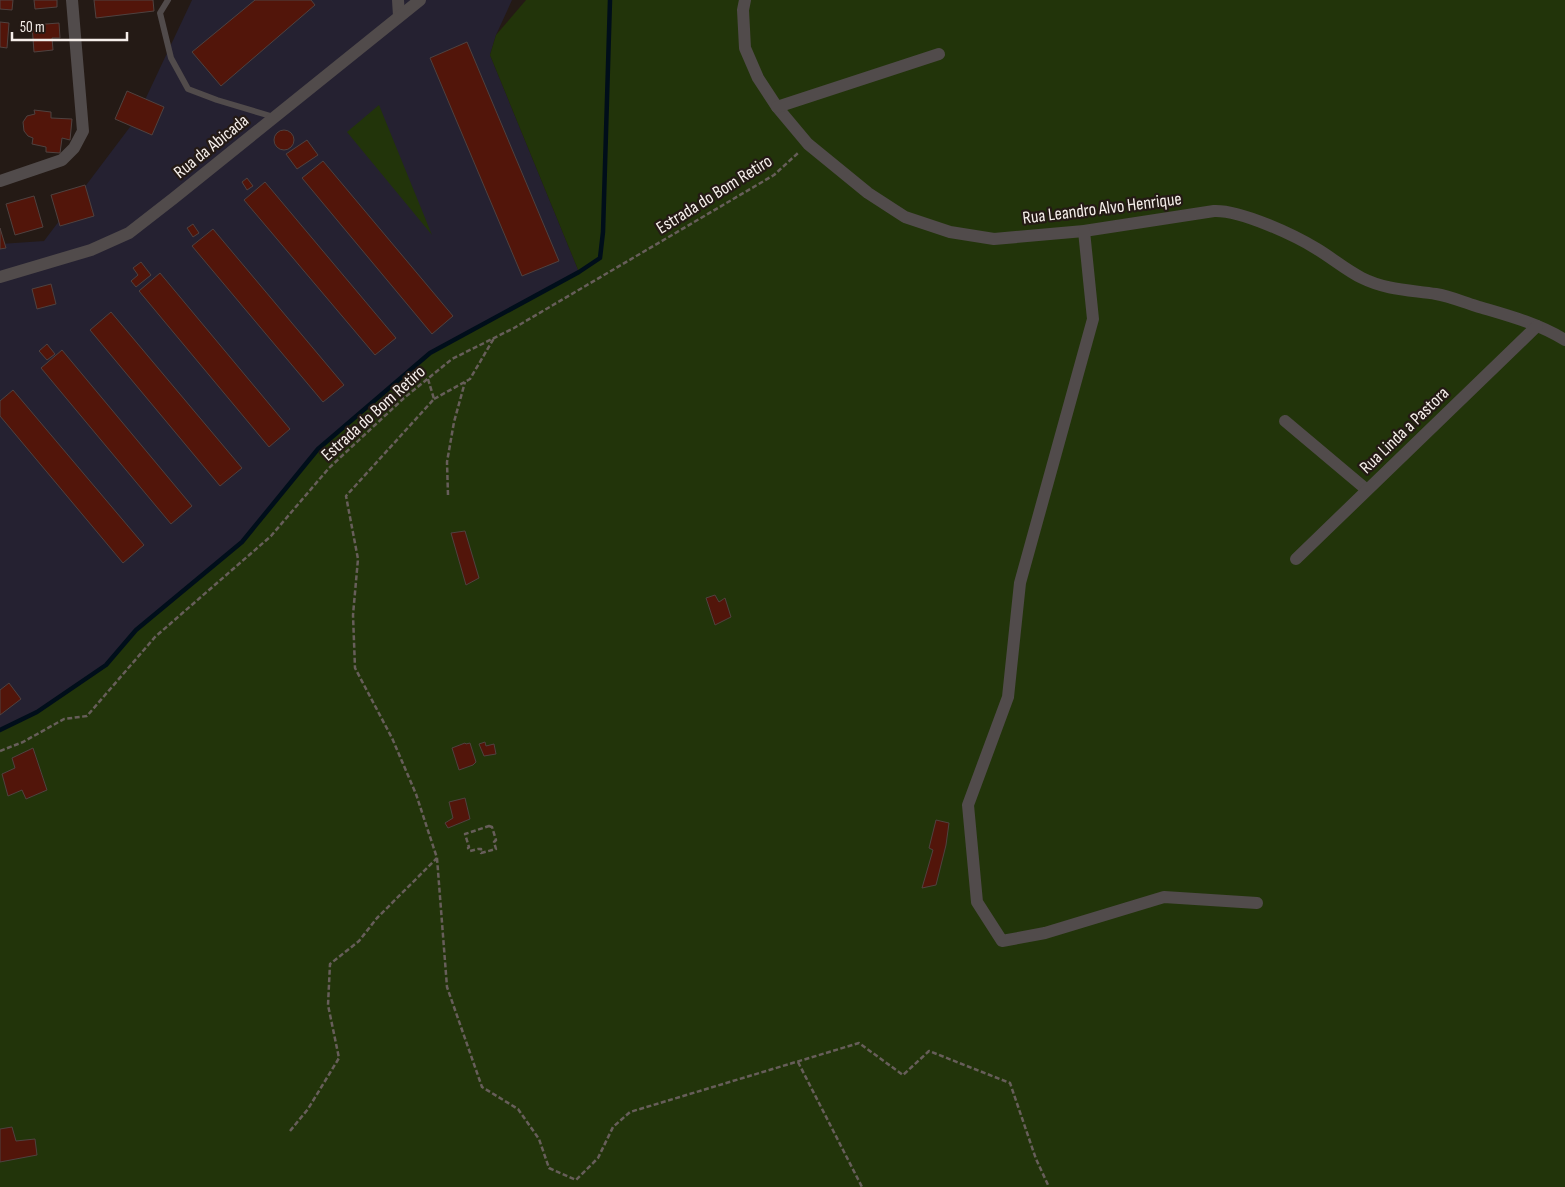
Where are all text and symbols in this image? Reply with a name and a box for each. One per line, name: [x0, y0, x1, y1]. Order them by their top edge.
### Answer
scale bar: [12, 10, 128, 42]
text: 50 m: [20, 18, 45, 37]
street label: Rua da Abicada: [170, 110, 253, 183]
street label: Estrada do Bom Retiro: [652, 150, 776, 238]
street label: Rua Leandro Alvo Henrique: [1021, 188, 1183, 229]
street label: Estrada do Bom Retiro: [317, 361, 430, 466]
street label: Rua Linda a Pastora: [1355, 383, 1453, 478]

